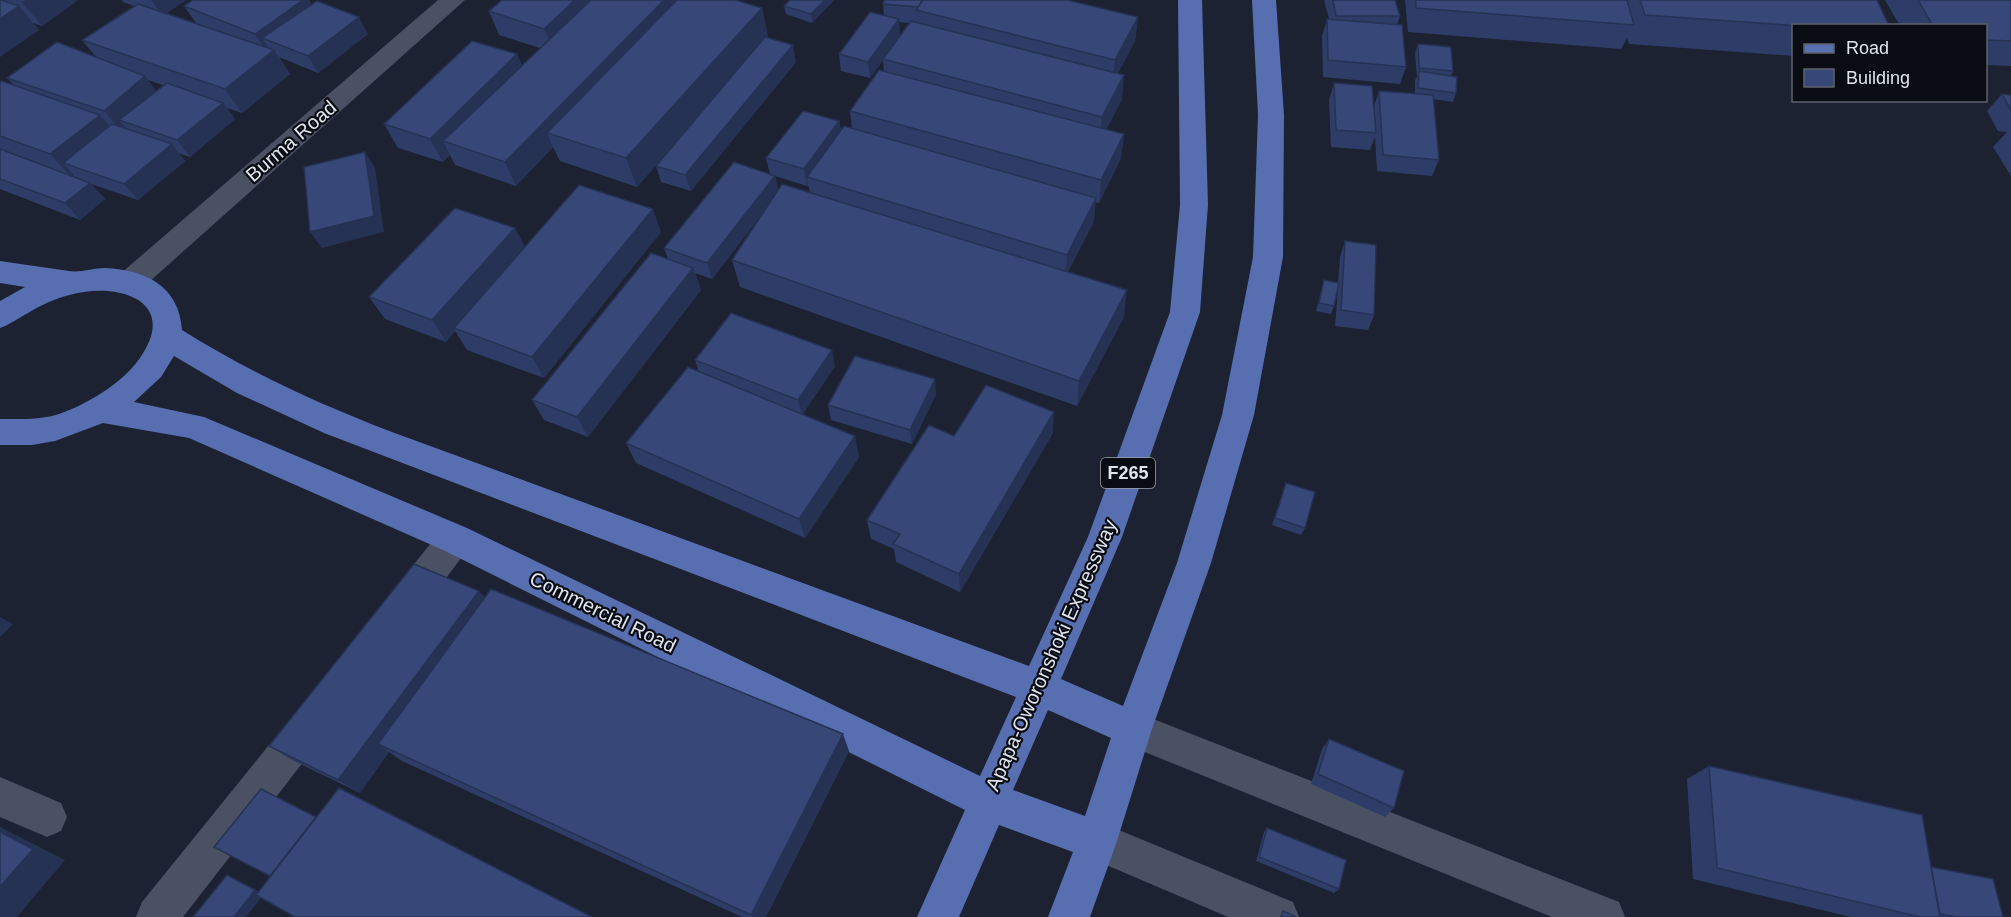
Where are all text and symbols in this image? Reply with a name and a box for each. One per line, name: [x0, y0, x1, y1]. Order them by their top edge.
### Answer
legend: [1792, 24, 1987, 102]
text: Road: [1846, 38, 1889, 58]
text: Building: [1846, 68, 1910, 88]
street label: Burma Road: [241, 96, 341, 186]
road number: F265: [1101, 458, 1155, 488]
street label: Apapa-Oworonshoki Expressway: [981, 516, 1121, 794]
street label: Commercial Road: [526, 567, 680, 657]

